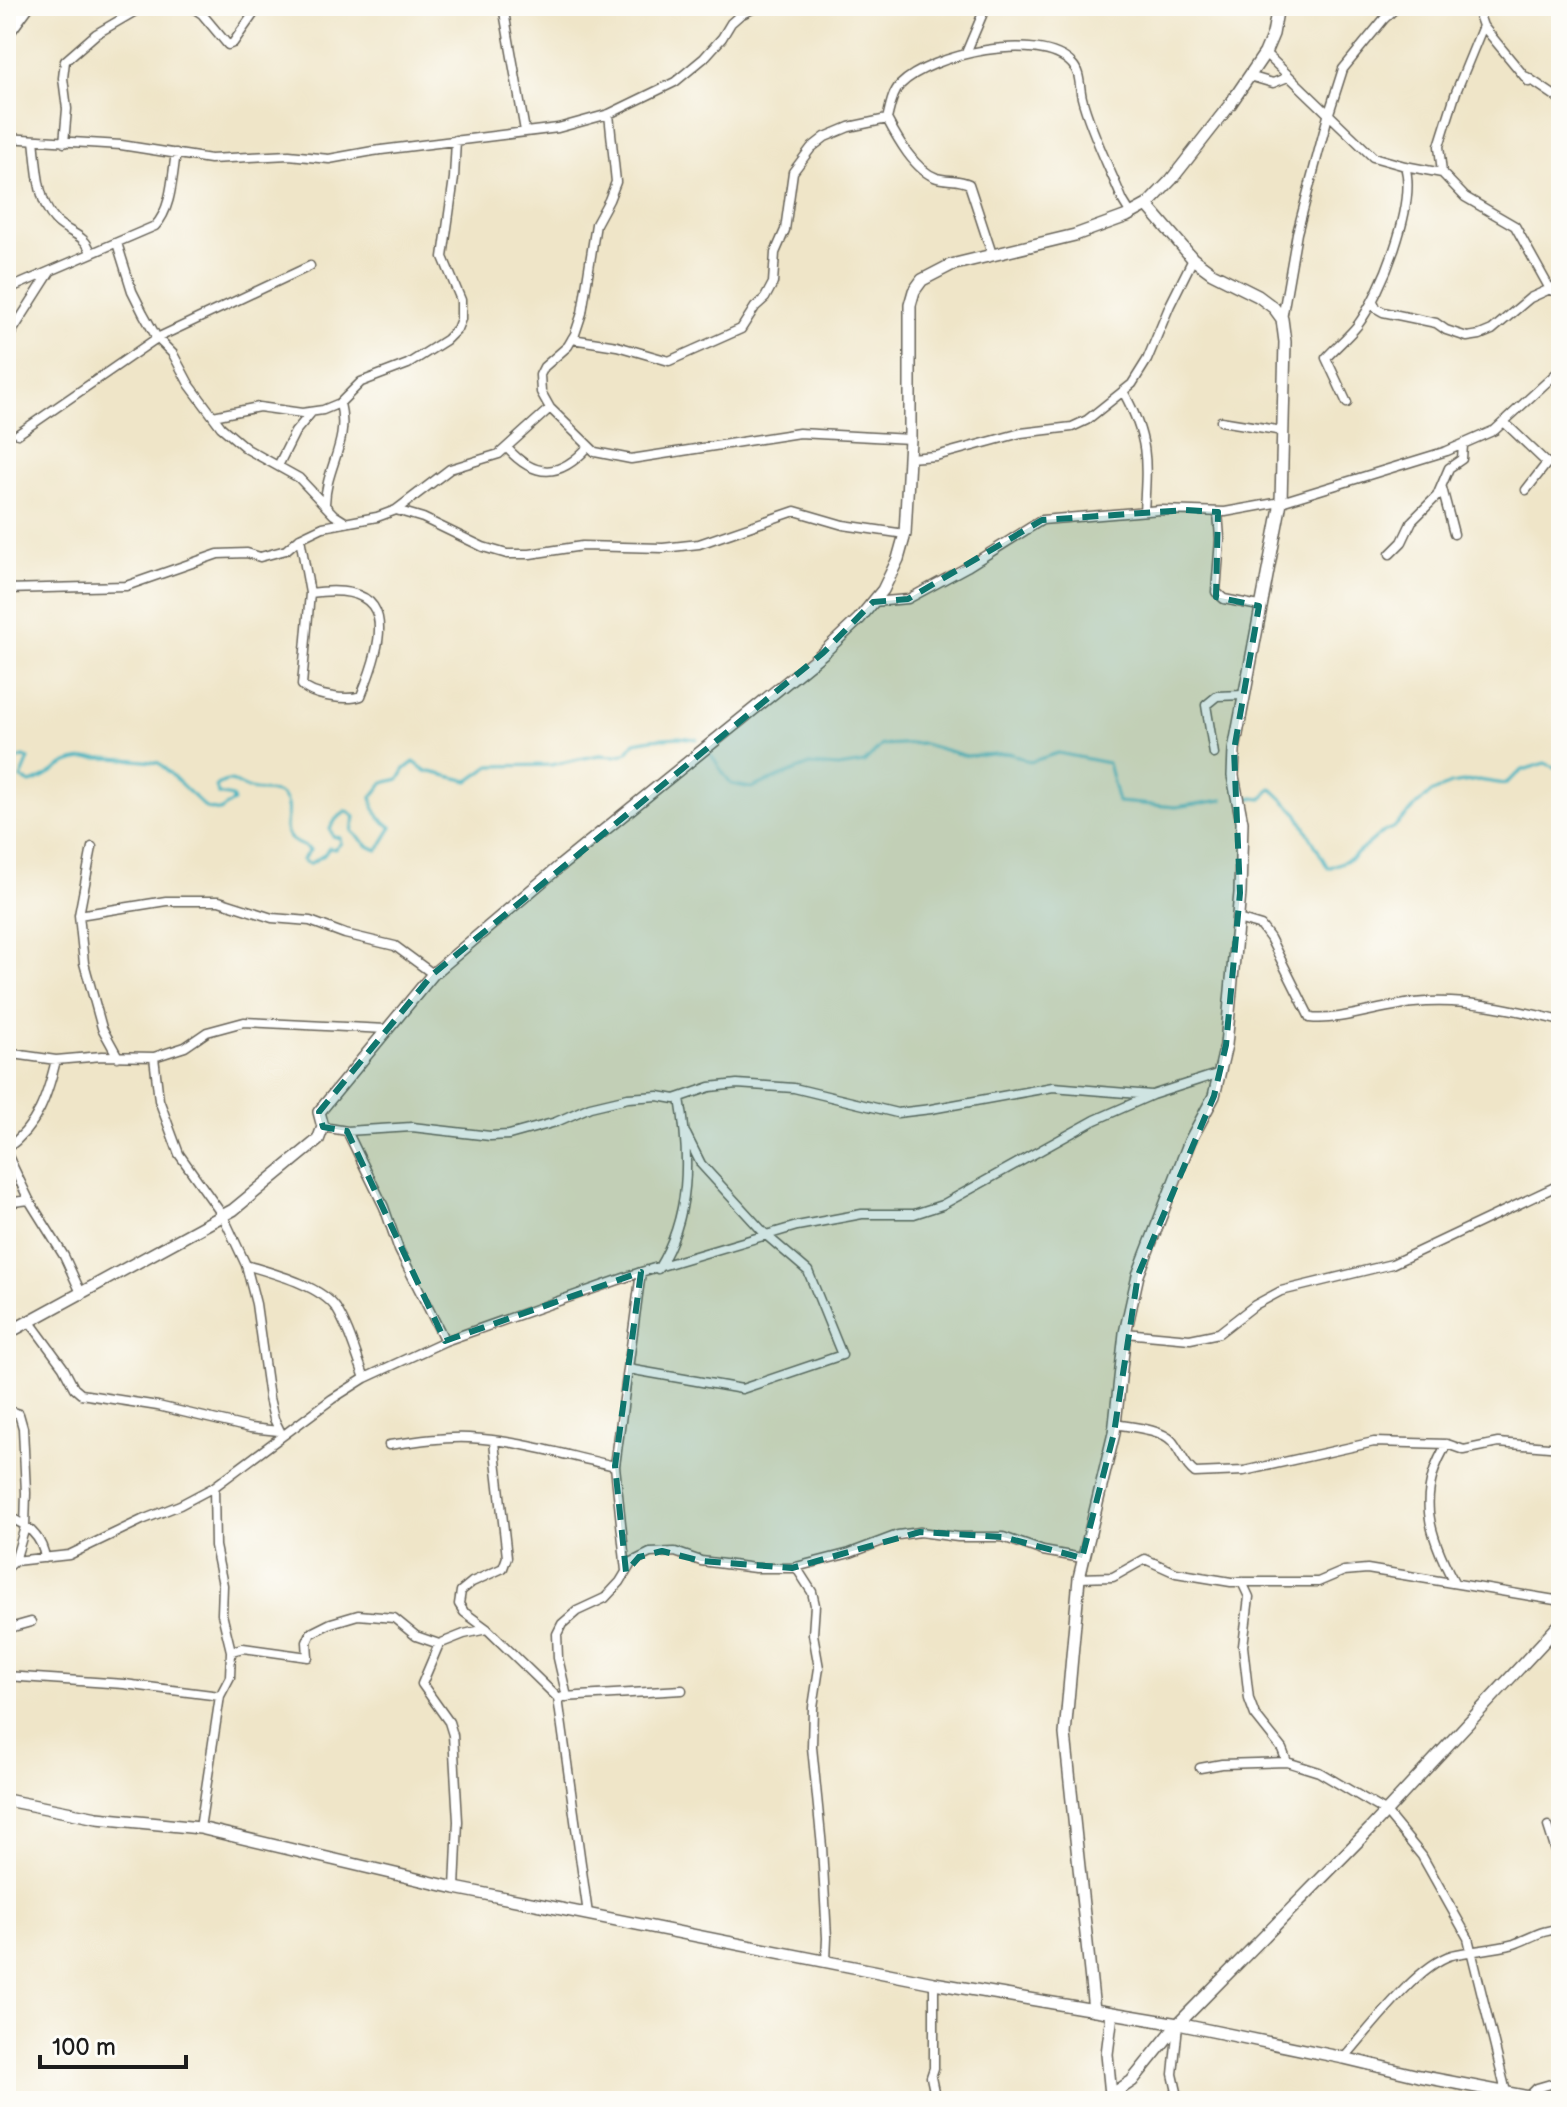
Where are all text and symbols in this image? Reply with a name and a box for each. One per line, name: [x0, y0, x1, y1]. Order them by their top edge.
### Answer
scale bar: [40, 2019, 186, 2069]
text: 100 m: [52, 2033, 116, 2062]

